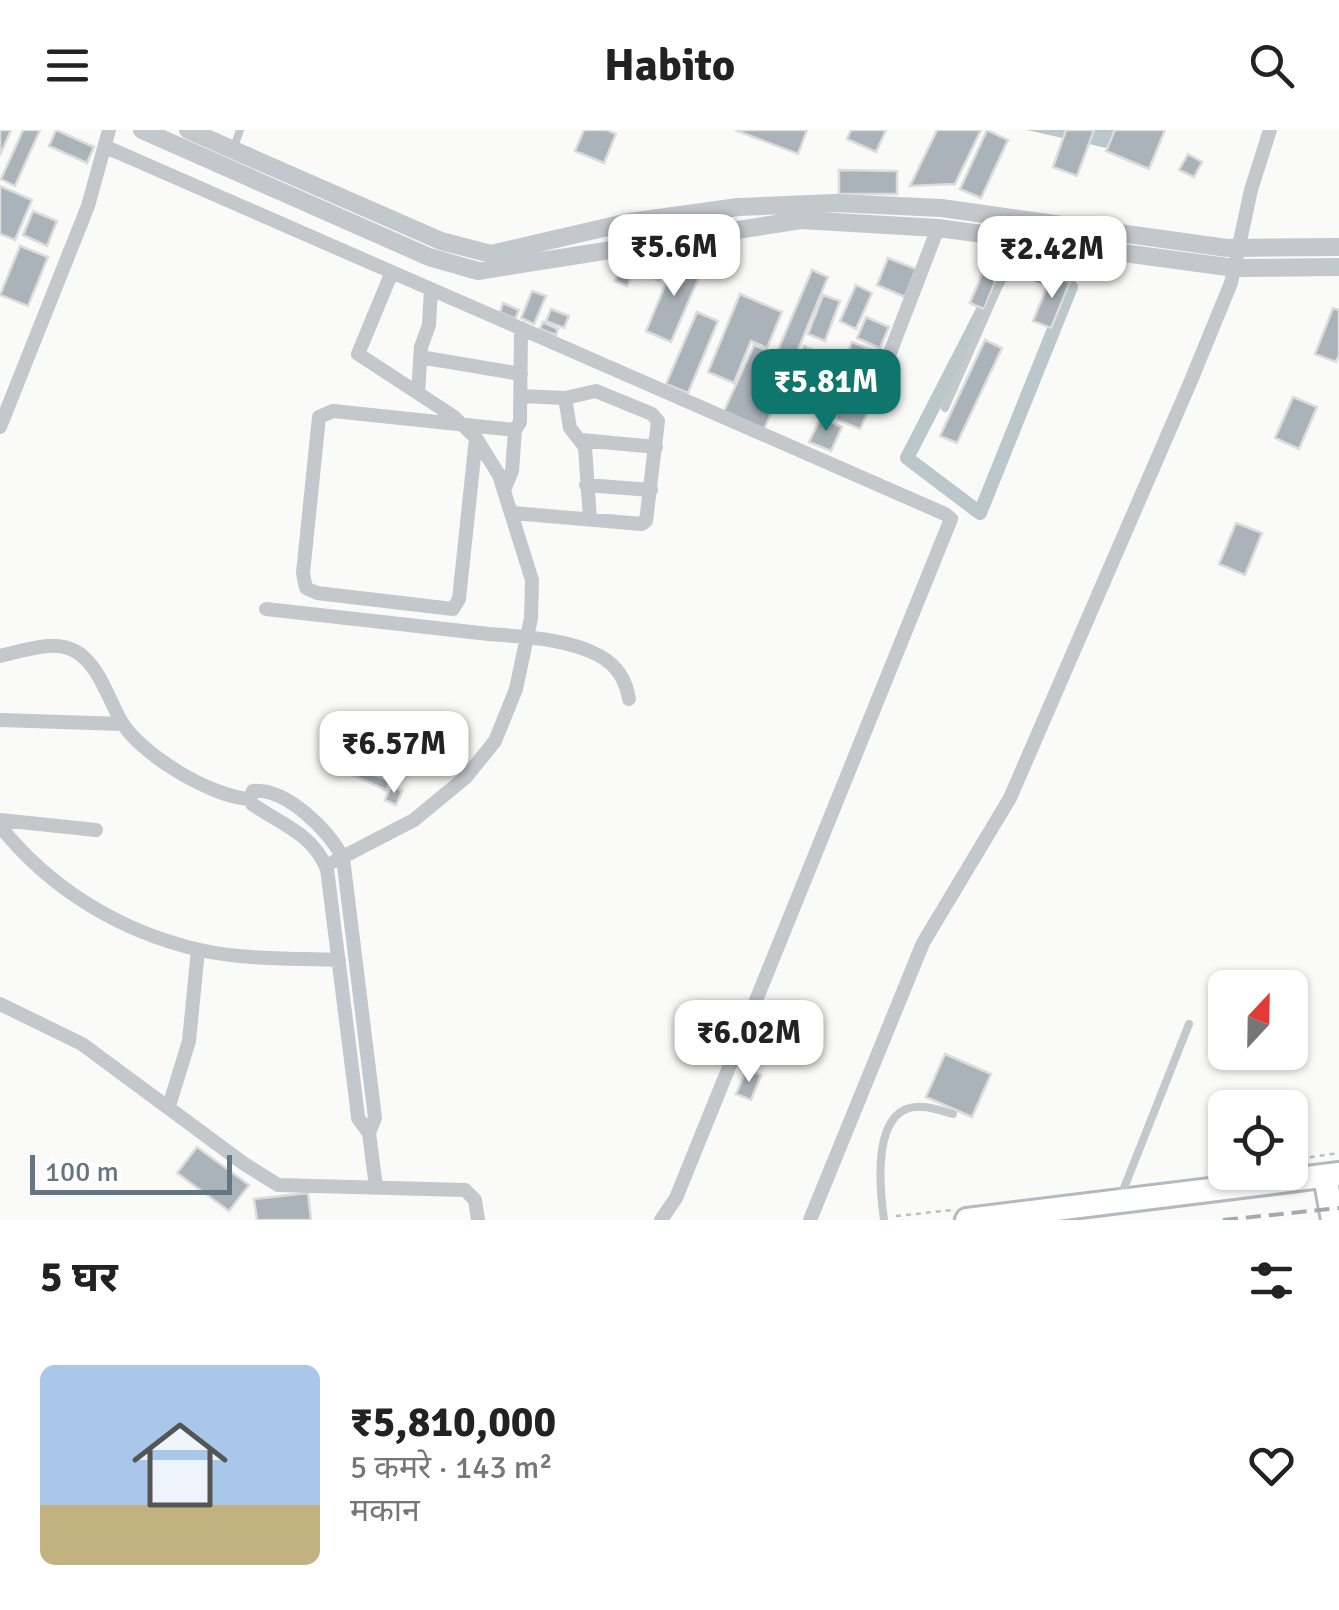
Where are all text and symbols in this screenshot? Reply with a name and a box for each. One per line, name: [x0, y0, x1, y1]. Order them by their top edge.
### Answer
icon: menu: [40, 38, 95, 93]
text: Habito: [604, 38, 735, 93]
icon: search: [1244, 38, 1299, 93]
pin: ₹5.6M: [604, 214, 744, 299]
pin: ₹2.42M: [971, 216, 1133, 301]
text: ₹5.6M: [630, 227, 718, 266]
text: ₹2.42M: [1000, 229, 1104, 268]
pin: ₹5.81M: [745, 349, 907, 434]
text: ₹5.81M: [774, 362, 878, 401]
pin: ₹6.57M: [313, 711, 475, 796]
text: ₹6.57M: [342, 724, 446, 763]
north arrow: [1208, 970, 1308, 1070]
map controls: [1208, 970, 1308, 1190]
pin: ₹6.02M: [668, 1000, 830, 1085]
text: ₹6.02M: [697, 1013, 801, 1052]
button: locate: [1208, 1090, 1308, 1190]
scale bar: [30, 1150, 232, 1194]
text: 100 m: [45, 1155, 119, 1189]
text: 5 घर: [40, 1252, 118, 1303]
icon: filters: [1244, 1253, 1299, 1308]
text: ₹5,810,000: [350, 1397, 556, 1448]
icon: home: [120, 1405, 240, 1525]
icon: heart: [1244, 1438, 1299, 1493]
text: 5 कमरे · 143 m²: [350, 1448, 553, 1487]
text: मकान: [350, 1491, 420, 1530]

